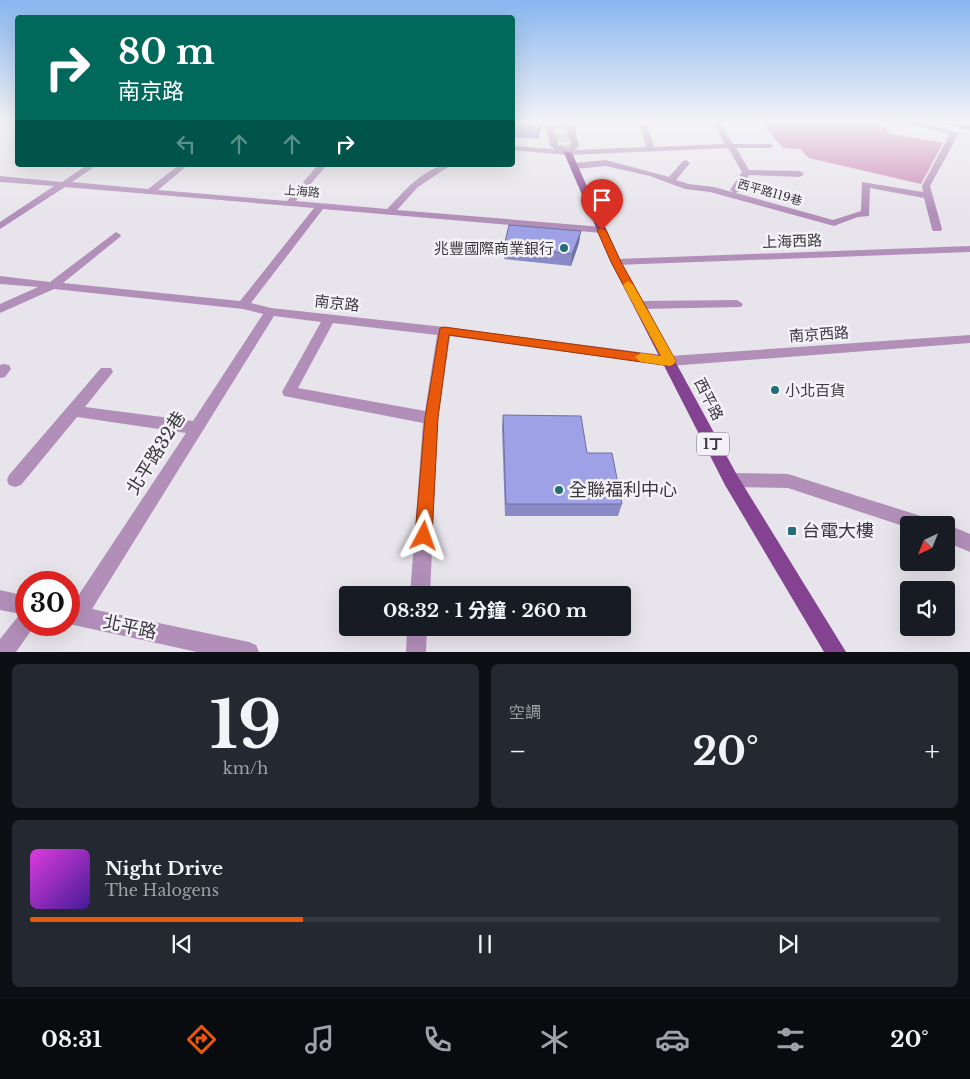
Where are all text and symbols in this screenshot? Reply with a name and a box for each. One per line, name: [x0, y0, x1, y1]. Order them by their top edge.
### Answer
text: 80 m: [118, 30, 215, 73]
icon: right: [35, 35, 100, 100]
text: 南京路: [118, 78, 184, 105]
icon: left: [172, 130, 200, 158]
icon: ahead: [225, 130, 253, 158]
icon: ahead: [278, 130, 306, 158]
icon: right: [331, 130, 359, 158]
street label: 西平路119巷: [736, 176, 804, 208]
pin: [581, 179, 623, 230]
street label: 上海路: [283, 182, 321, 200]
icon: arrive: [588, 186, 616, 214]
street label: 上海西路: [762, 230, 822, 252]
place label: 兆豐國際商業銀行: [434, 239, 554, 258]
marker: 兆豐國際商業銀行: [558, 242, 570, 254]
street label: 南京路: [314, 291, 360, 315]
street label: 南京西路: [788, 322, 850, 346]
street label: 西平路: [690, 375, 728, 423]
place label: 小北百貨: [785, 381, 845, 400]
marker: 小北百貨: [769, 384, 781, 396]
street label: 北平路32巷: [122, 407, 190, 499]
road number: 1丁: [697, 432, 729, 456]
place label: 全聯福利中心: [569, 479, 677, 501]
marker: 全聯福利中心: [553, 484, 565, 496]
position arrow: [397, 509, 449, 561]
north arrow: [900, 516, 955, 571]
map controls: [900, 516, 955, 636]
place label: 台電大樓: [802, 520, 874, 542]
marker: 台電大樓: [786, 525, 798, 537]
speed limit sign: 30: [15, 571, 80, 636]
button: sound: [900, 581, 955, 636]
text: 08:32 · 1 分鐘 · 260 m: [383, 599, 587, 622]
street label: 北平路: [101, 611, 159, 643]
text: 19: [209, 685, 282, 766]
text: 空調: [509, 702, 541, 722]
text: 20°: [693, 728, 759, 775]
text: −: [509, 734, 527, 769]
text: +: [925, 734, 940, 769]
text: km/h: [223, 758, 268, 778]
text: Night Drive: [105, 857, 223, 880]
text: The Halogens: [105, 880, 219, 900]
icon: previous: [168, 930, 196, 958]
icon: pause: [471, 930, 499, 958]
icon: next: [774, 930, 802, 958]
icon: directions: [184, 1022, 219, 1057]
icon: music: [302, 1022, 337, 1057]
icon: phone: [420, 1022, 455, 1057]
icon: climate: [537, 1022, 572, 1057]
icon: car: [655, 1022, 690, 1057]
icon: filters: [773, 1022, 808, 1057]
text: 08:31: [41, 1026, 102, 1053]
text: 20°: [890, 1026, 929, 1053]

